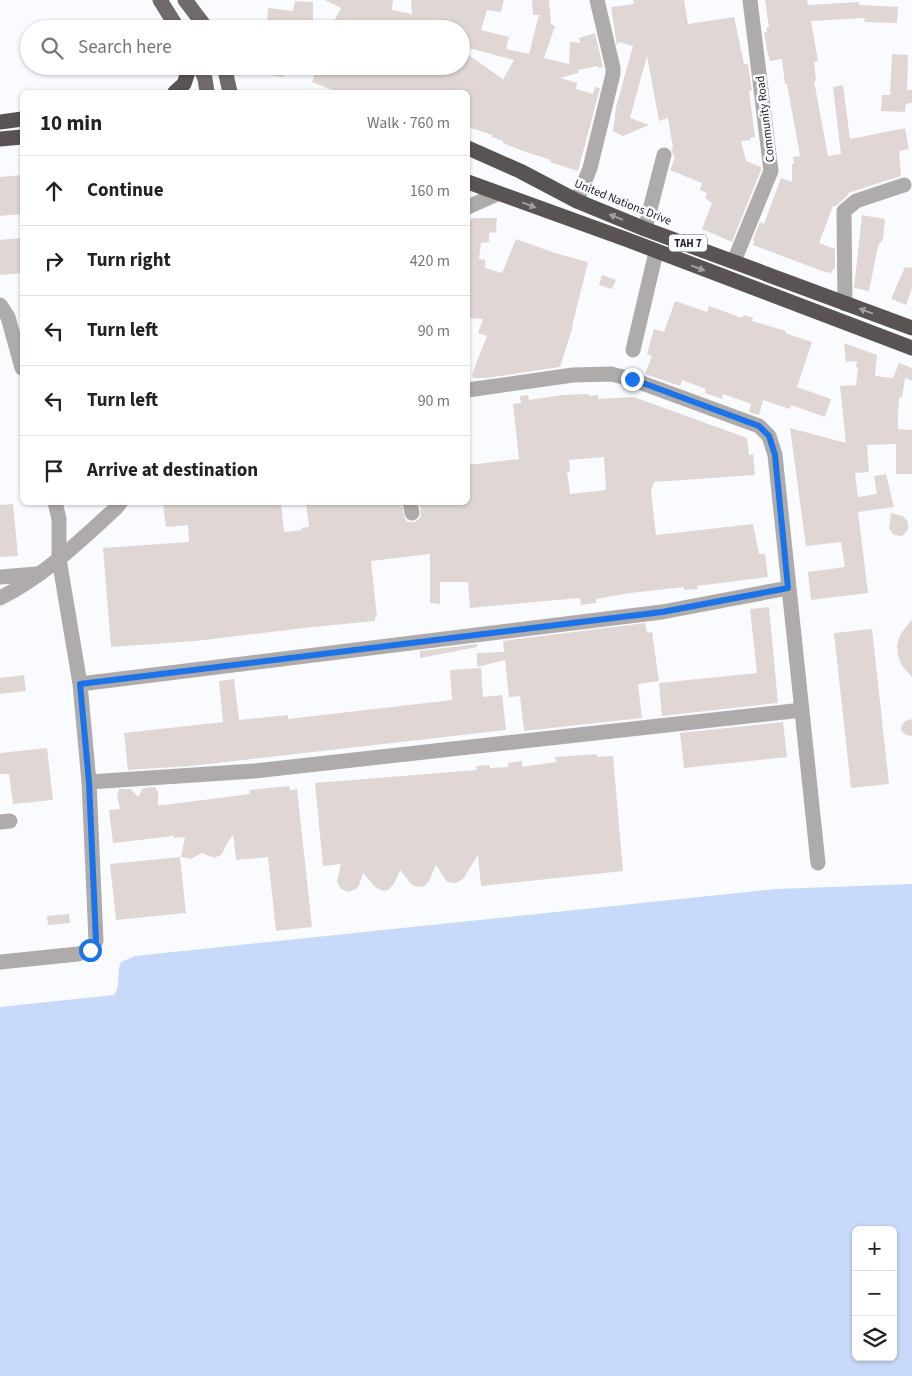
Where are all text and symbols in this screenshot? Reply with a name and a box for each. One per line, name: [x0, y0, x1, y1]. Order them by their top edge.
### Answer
search box: [20, 20, 470, 75]
icon: search: [38, 34, 66, 62]
text: Search here: [78, 34, 172, 61]
street label: Community Road: [752, 75, 779, 163]
text: 10 min: [40, 108, 102, 138]
text: Walk · 760 m: [367, 112, 450, 134]
street label: United Nations Drive: [572, 175, 674, 230]
icon: ahead: [40, 177, 68, 205]
text: Continue: [87, 177, 164, 204]
text: 160 m: [410, 180, 450, 202]
one-way arrow: [522, 202, 537, 209]
one-way arrow: [608, 213, 623, 221]
road number: TAH 7: [669, 234, 707, 252]
icon: right: [40, 247, 68, 275]
text: Turn right: [87, 247, 171, 274]
text: 420 m: [410, 250, 450, 272]
one-way arrow: [691, 264, 706, 272]
one-way arrow: [858, 307, 873, 315]
icon: left: [40, 317, 68, 345]
text: Turn left: [87, 317, 158, 344]
text: 90 m: [418, 320, 450, 342]
route end: [621, 368, 644, 391]
icon: left: [40, 387, 68, 415]
text: Turn left: [87, 387, 158, 414]
text: 90 m: [418, 390, 450, 412]
icon: arrive: [40, 457, 68, 485]
text: Arrive at destination: [87, 457, 258, 484]
route start: [79, 939, 102, 962]
map controls: [852, 1226, 897, 1361]
button: +: [852, 1226, 897, 1271]
button: −: [852, 1271, 897, 1316]
button: layers: [852, 1316, 897, 1361]

